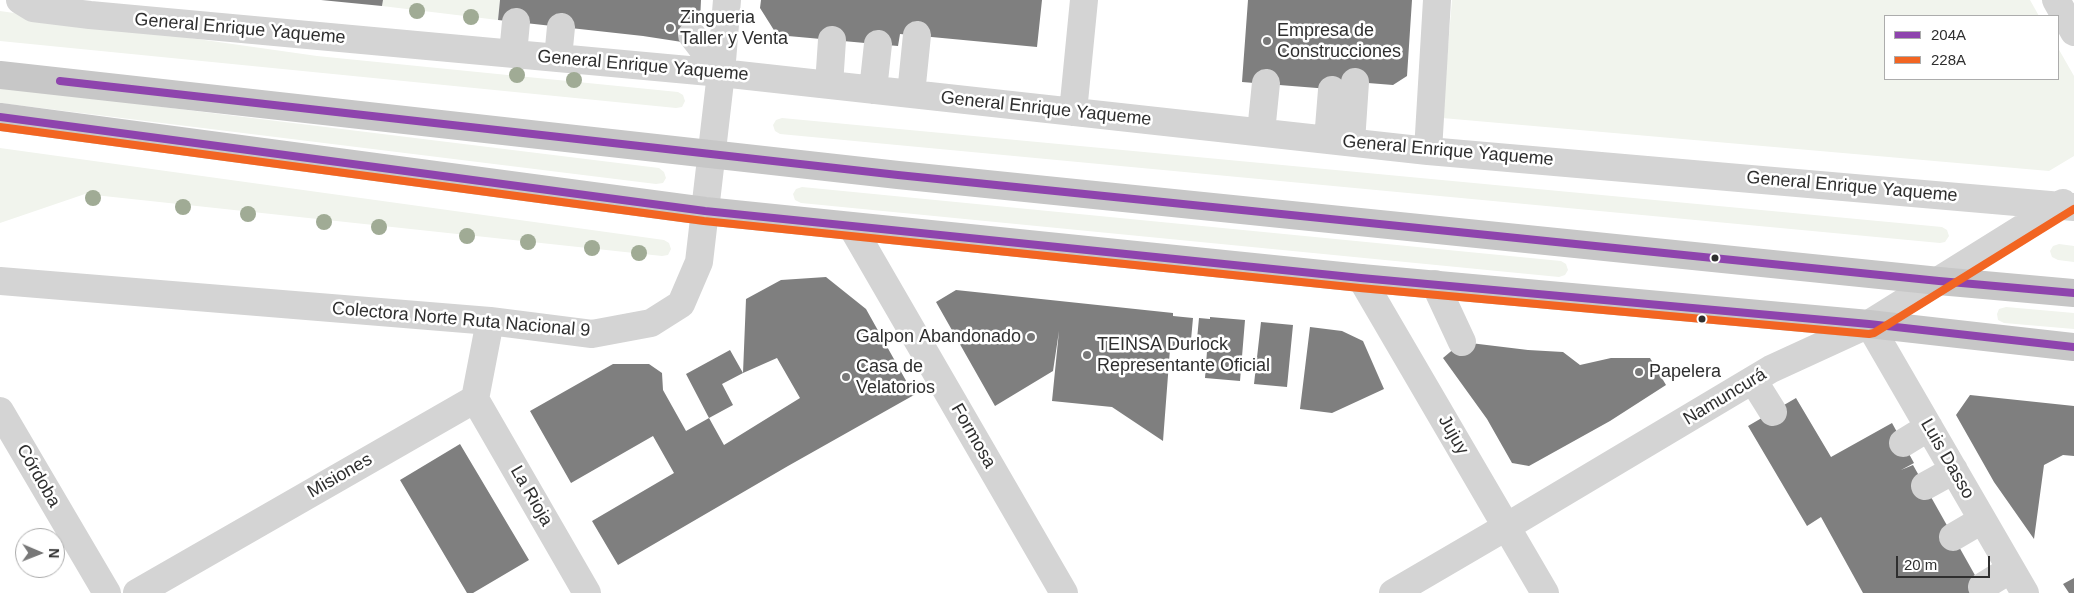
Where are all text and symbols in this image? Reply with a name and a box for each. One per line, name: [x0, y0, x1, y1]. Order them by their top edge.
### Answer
place label: Zingueria Taller y Venta: [680, 7, 788, 50]
street label: General Enrique Yaqueme: [134, 9, 346, 49]
legend: [1884, 15, 2059, 80]
place label: Empresa de Construcciones: [1277, 20, 1401, 62]
marker: Zingueria Taller y Venta: [664, 22, 676, 34]
text: 204A: [1931, 26, 1966, 43]
marker: Empresa de Construcciones: [1261, 35, 1273, 47]
street label: General Enrique Yaqueme: [537, 46, 749, 86]
text: 228A: [1931, 51, 1966, 68]
street label: General Enrique Yaqueme: [940, 87, 1152, 131]
street label: General Enrique Yaqueme: [1342, 131, 1554, 171]
street label: General Enrique Yaqueme: [1746, 167, 1958, 207]
unlabelled marker: [1710, 253, 1720, 263]
street label: Colectora Norte Ruta Nacional 9: [331, 298, 591, 342]
unlabelled marker: [1697, 314, 1707, 324]
place label: Galpon Abandonado: [856, 326, 1021, 348]
marker: Galpon Abandonado: [1025, 331, 1037, 343]
place label: TEINSA Durlock Representante Oficial: [1097, 334, 1270, 376]
marker: TEINSA Durlock Representante Oficial: [1081, 349, 1093, 361]
place label: Casa de Velatorios: [856, 356, 935, 398]
place label: Papelera: [1649, 361, 1721, 383]
street label: Namuncurá: [1680, 364, 1770, 430]
marker: Papelera: [1633, 366, 1645, 378]
marker: Casa de Velatorios: [840, 371, 852, 383]
street label: Formosa: [946, 400, 1000, 472]
street label: Jujuy: [1433, 411, 1473, 459]
street label: Luis Dasso: [1915, 415, 1979, 503]
street label: Córdoba: [11, 441, 65, 511]
street label: Misiones: [304, 449, 376, 503]
street label: La Rioja: [505, 462, 557, 530]
north arrow: [15, 528, 65, 578]
scale bar: [1899, 546, 1993, 578]
text: N: [46, 548, 62, 558]
text: 20 m: [1904, 556, 1937, 573]

